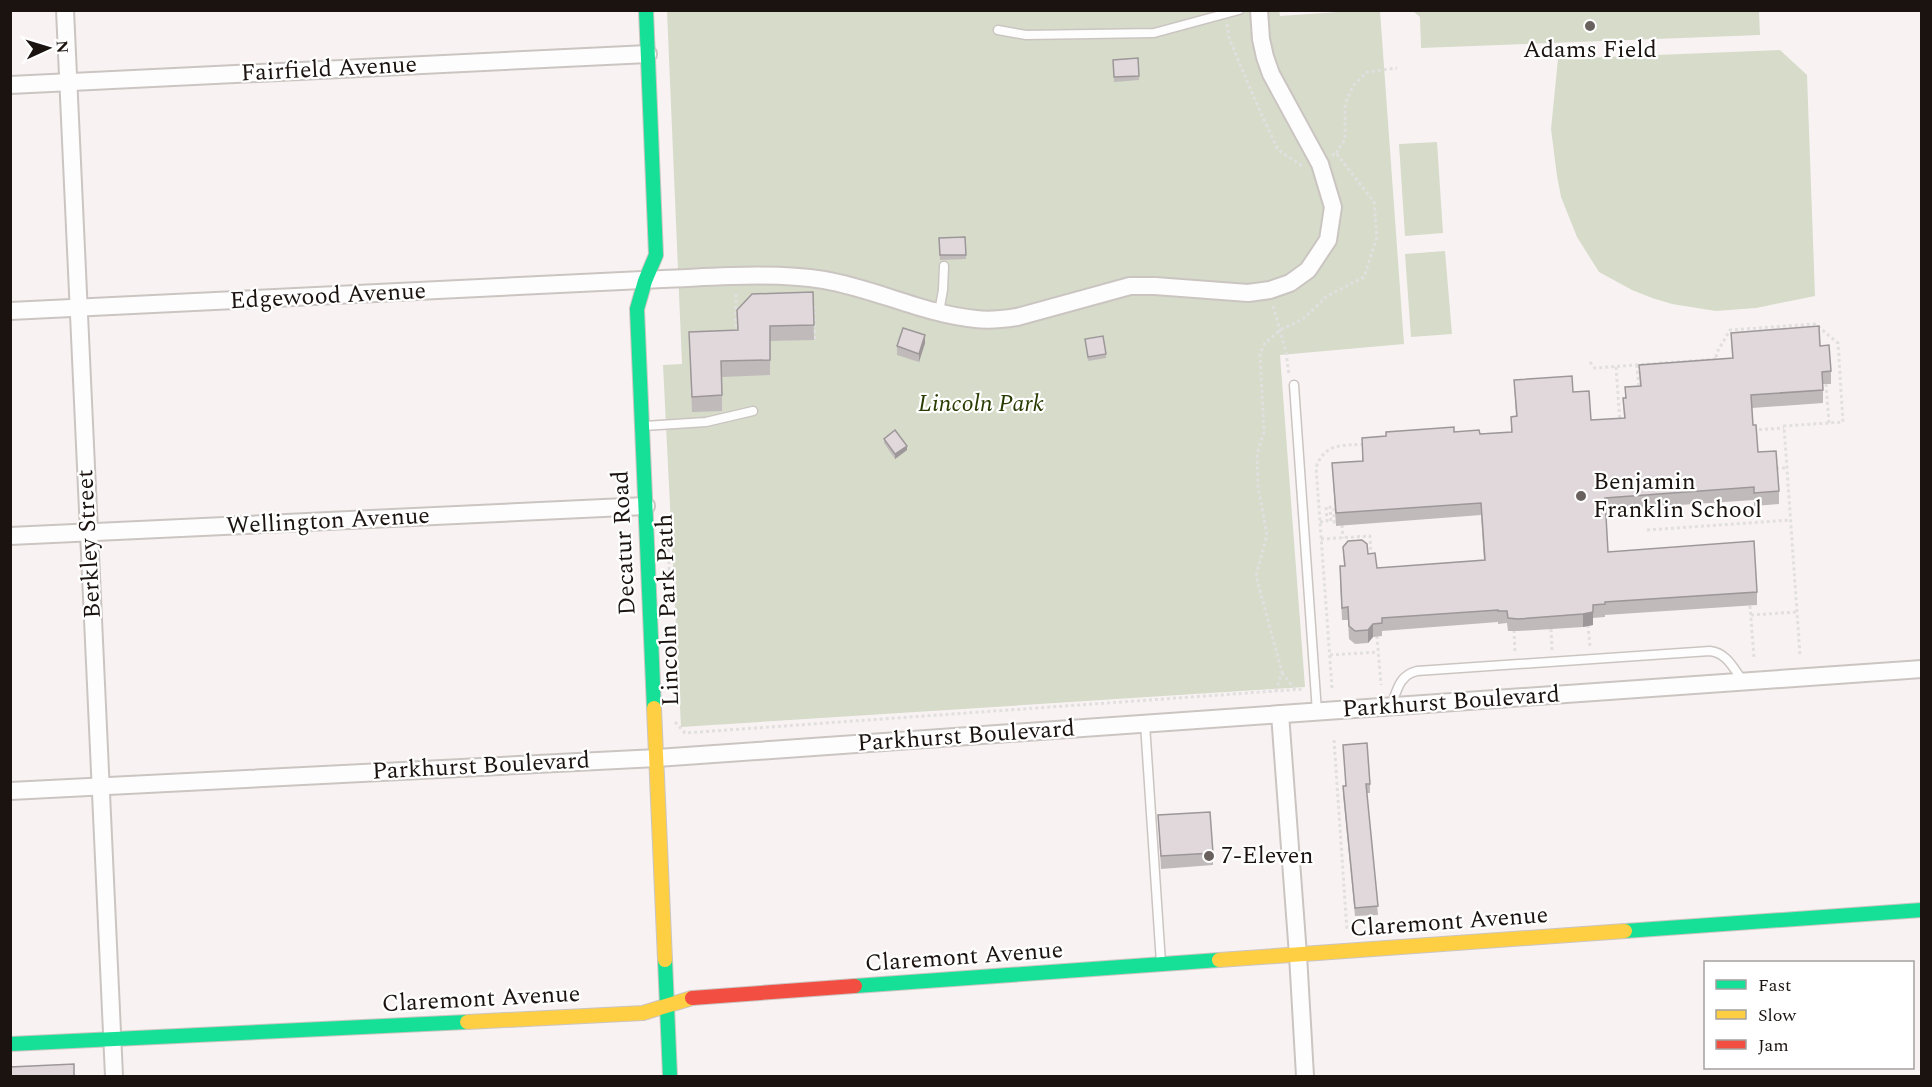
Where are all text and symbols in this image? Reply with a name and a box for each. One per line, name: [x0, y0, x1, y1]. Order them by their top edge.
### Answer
north arrow: [18, 18, 78, 78]
marker: Adams Field: [1583, 19, 1597, 33]
place label: Adams Field: [1523, 32, 1657, 68]
text: N: [50, 40, 74, 54]
street label: Fairfield Avenue: [240, 46, 418, 92]
street label: Edgewood Avenue: [229, 273, 427, 319]
park label: Lincoln Park: [918, 386, 1044, 422]
place label: Benjamin Franklin School: [1593, 464, 1762, 528]
street label: Berkley Street: [67, 468, 111, 620]
street label: Decatur Road: [602, 470, 646, 616]
marker: Benjamin Franklin School: [1574, 489, 1588, 503]
street label: Wellington Avenue: [225, 498, 431, 544]
street label: Lincoln Park Path: [647, 513, 689, 707]
street label: Parkhurst Boulevard: [1341, 676, 1561, 728]
street label: Parkhurst Boulevard: [856, 710, 1076, 762]
street label: Parkhurst Boulevard: [371, 742, 591, 790]
place label: 7-Eleven: [1221, 838, 1313, 874]
marker: 7-Eleven: [1202, 849, 1216, 863]
street label: Claremont Avenue: [1349, 897, 1549, 947]
street label: Claremont Avenue: [864, 932, 1064, 982]
legend: [1704, 961, 1914, 1069]
text: Fast: [1758, 972, 1791, 999]
street label: Claremont Avenue: [381, 976, 581, 1022]
text: Slow: [1758, 1002, 1797, 1029]
text: Jam: [1758, 1032, 1789, 1059]

